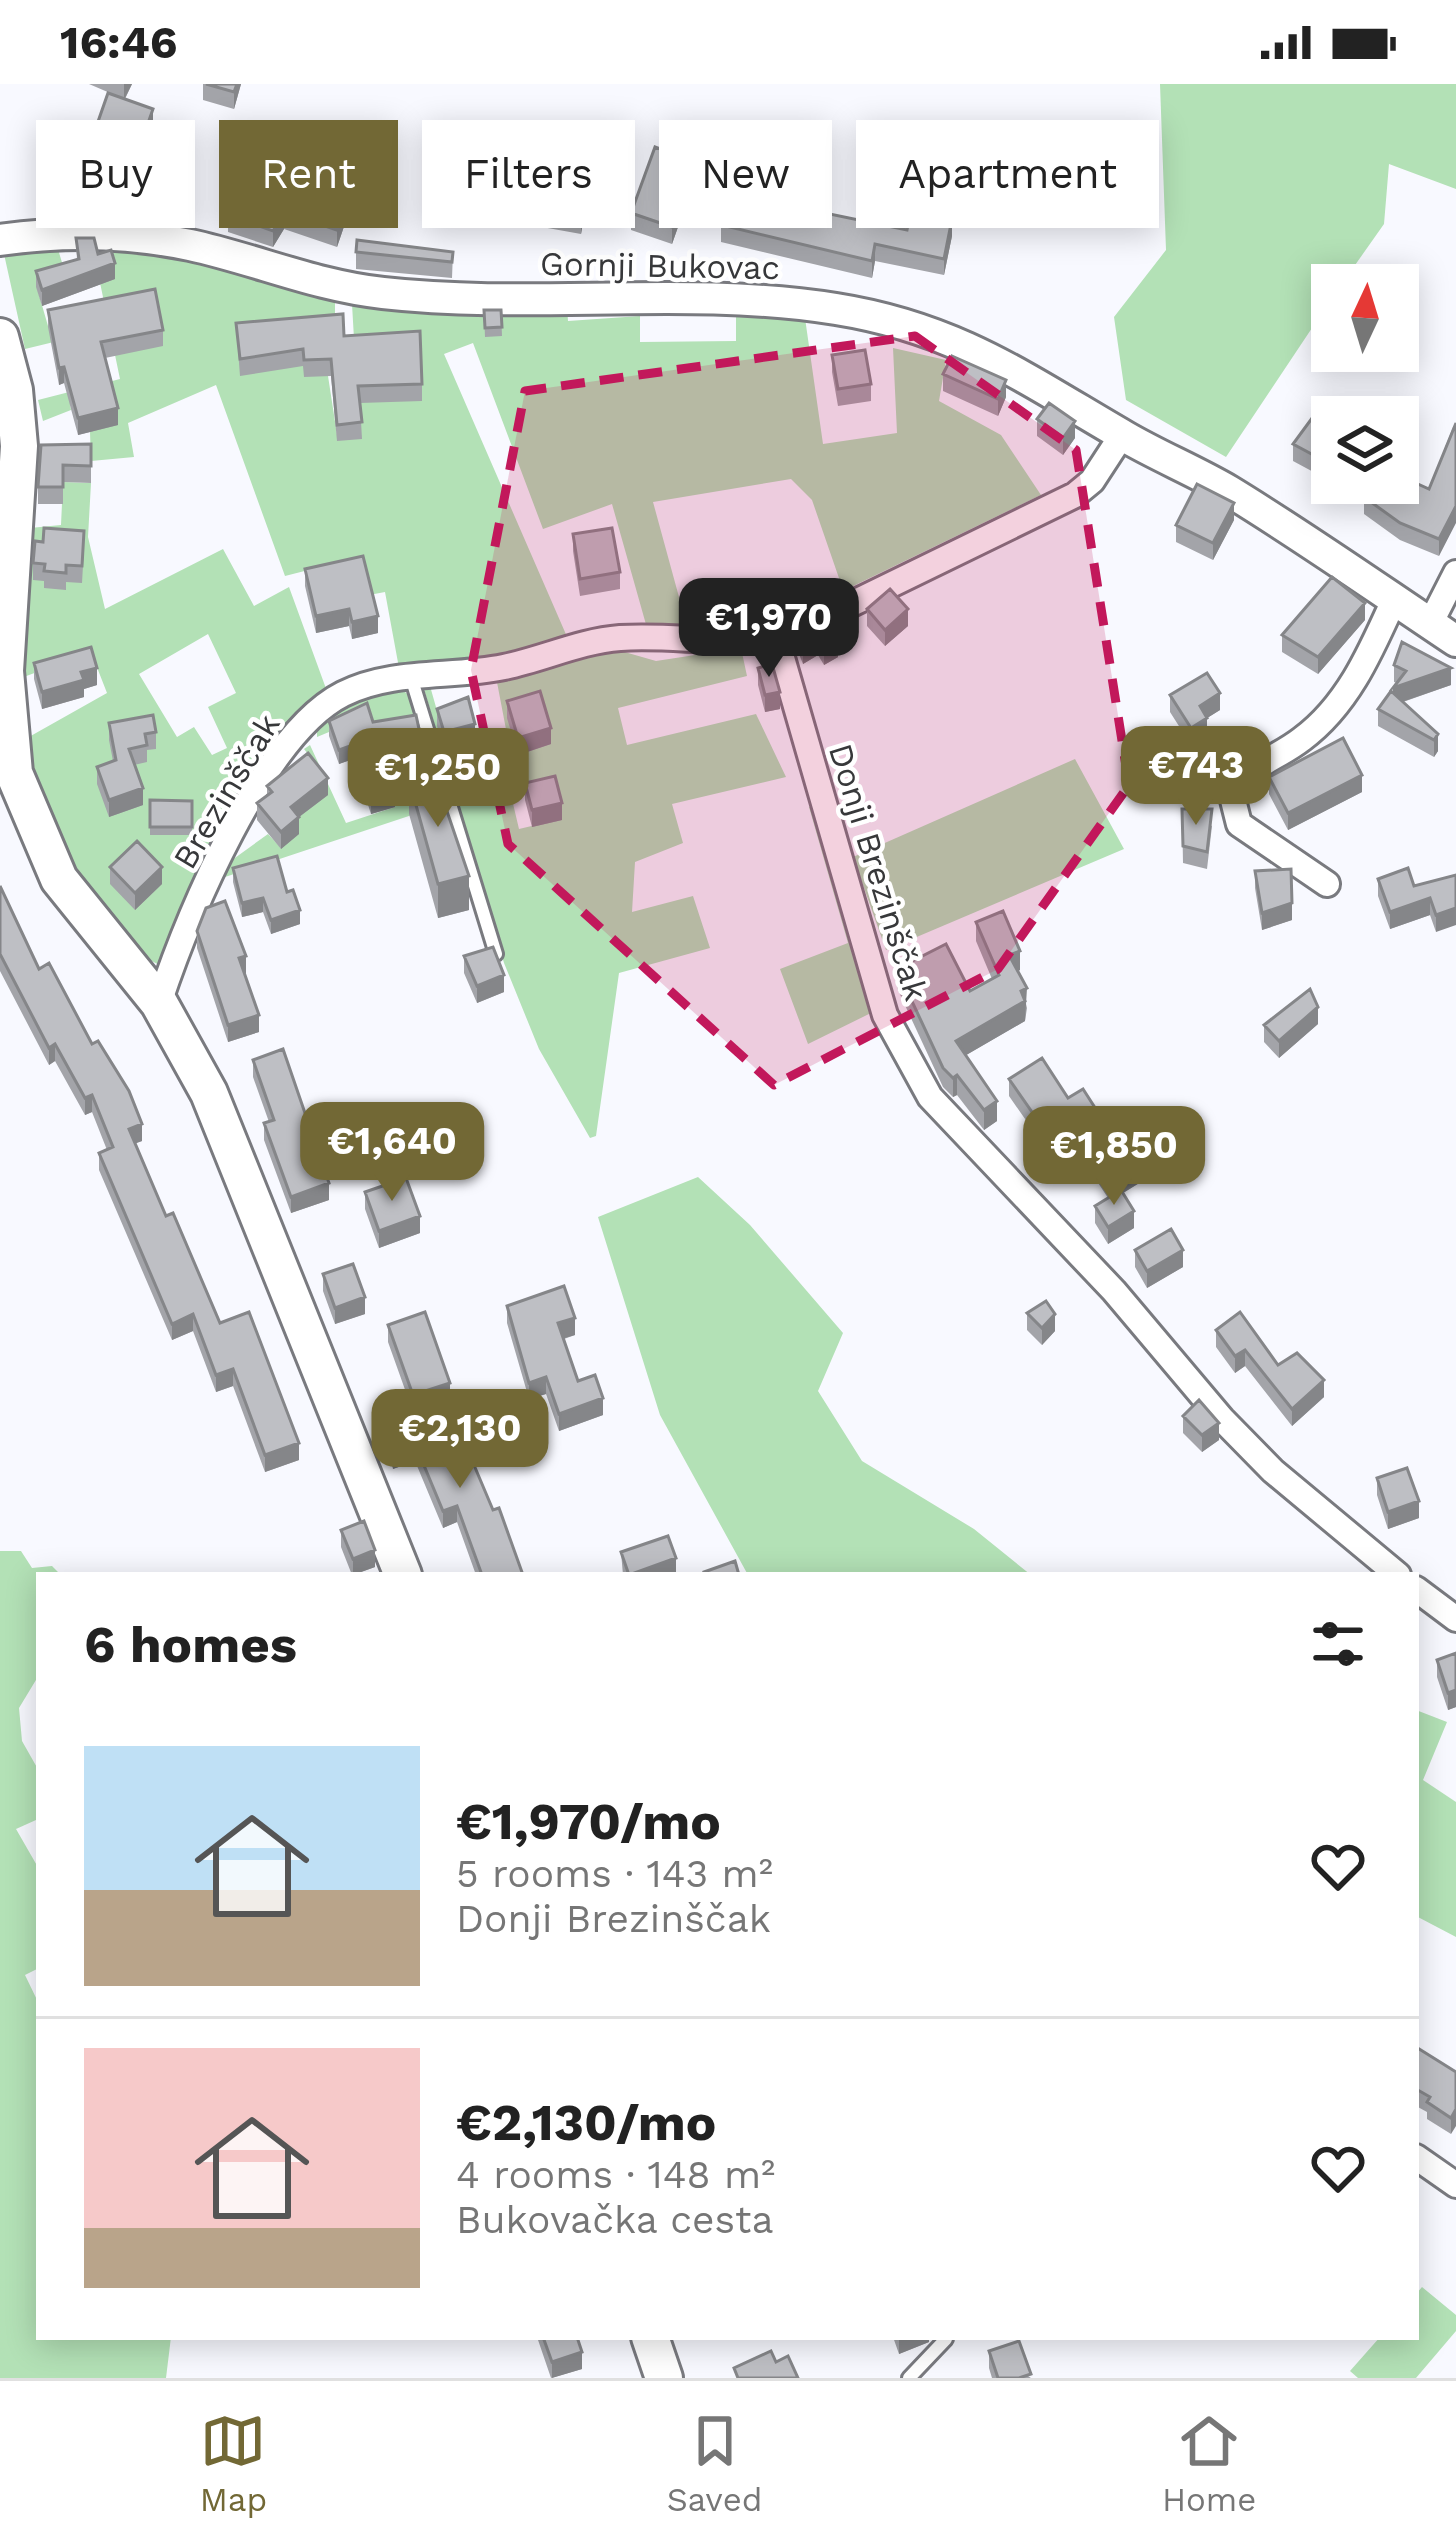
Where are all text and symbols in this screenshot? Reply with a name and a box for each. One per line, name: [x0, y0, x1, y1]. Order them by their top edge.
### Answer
text: 16:46: [60, 16, 178, 69]
chip: Buy: [36, 120, 195, 228]
chip: Rent: [219, 120, 398, 228]
chip: Filters: [422, 120, 635, 228]
chip: New: [659, 120, 832, 228]
chip: Apartment: [856, 120, 1159, 228]
street label: Gornji Bukovac: [540, 244, 780, 287]
north arrow: [1311, 264, 1419, 372]
map controls: [1311, 264, 1419, 504]
button: layers: [1311, 396, 1419, 504]
pin: €1,970: [671, 578, 867, 680]
text: €1,970: [706, 594, 832, 639]
street label: Brezinščak: [165, 707, 288, 876]
pin: €743: [1125, 726, 1267, 828]
pin: €1,250: [340, 728, 536, 830]
street label: Donji Brezinščak: [821, 739, 936, 1005]
text: €743: [1148, 742, 1244, 787]
text: €1,250: [375, 744, 501, 789]
pin: €1,640: [294, 1102, 490, 1204]
pin: €1,850: [1016, 1106, 1212, 1208]
text: €1,640: [327, 1118, 457, 1163]
text: €1,850: [1050, 1122, 1178, 1167]
pin: €2,130: [362, 1389, 558, 1491]
text: €2,130: [398, 1405, 522, 1450]
icon: filters: [1305, 1611, 1371, 1677]
text: 6 homes: [84, 1615, 297, 1674]
text: €1,970/mo: [456, 1792, 721, 1851]
icon: home: [180, 1794, 324, 1938]
icon: heart: [1305, 1833, 1371, 1899]
text: 5 rooms · 143 m²: [456, 1851, 773, 1896]
text: Donji Brezinščak: [456, 1896, 771, 1941]
text: €2,130/mo: [456, 2093, 716, 2152]
icon: home: [180, 2096, 324, 2240]
icon: heart: [1305, 2135, 1371, 2201]
text: 4 rooms · 148 m²: [456, 2152, 775, 2197]
text: Bukovačka cesta: [456, 2197, 774, 2242]
tab: Map: [200, 2408, 267, 2519]
tab: Saved: [667, 2408, 762, 2519]
tab: Home: [1162, 2408, 1256, 2519]

